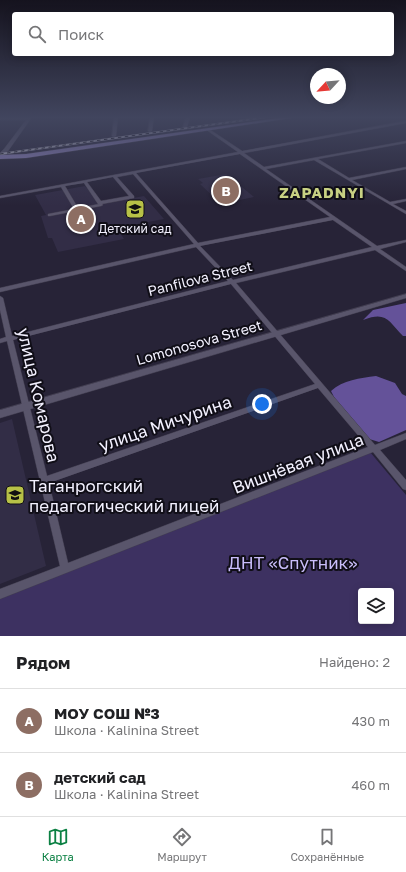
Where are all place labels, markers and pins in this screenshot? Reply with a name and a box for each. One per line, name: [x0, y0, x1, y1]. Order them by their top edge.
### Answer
pin: B: [213, 176, 239, 206]
school or university icon: Детский сад: [124, 198, 146, 220]
pin: A: [68, 204, 94, 234]
place label: Детский сад: [99, 221, 171, 236]
place label: Таганрогский педагогический лицей: [29, 475, 219, 516]
school or university icon: Таганрогский педагогический лицей: [4, 484, 26, 506]

